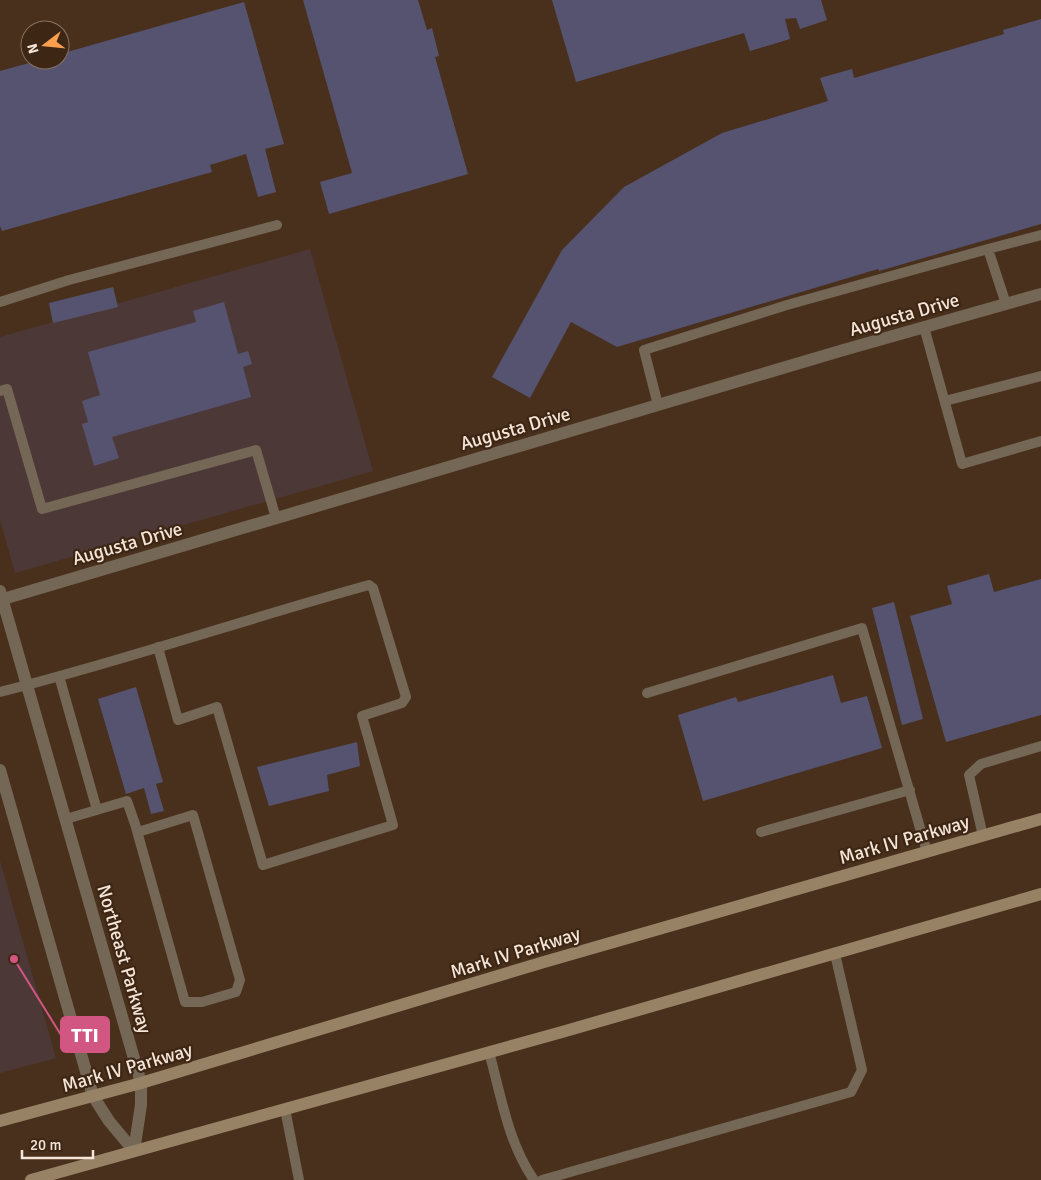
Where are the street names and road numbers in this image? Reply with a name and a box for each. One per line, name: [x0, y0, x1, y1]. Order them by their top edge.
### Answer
street label: Augusta Drive: [846, 288, 962, 342]
street label: Augusta Drive: [457, 402, 573, 456]
street label: Augusta Drive: [69, 517, 185, 571]
street label: Mark IV Parkway: [836, 810, 972, 870]
street label: Northeast Parkway: [91, 882, 157, 1037]
street label: Mark IV Parkway: [447, 922, 583, 984]
street label: Mark IV Parkway: [59, 1038, 195, 1098]

